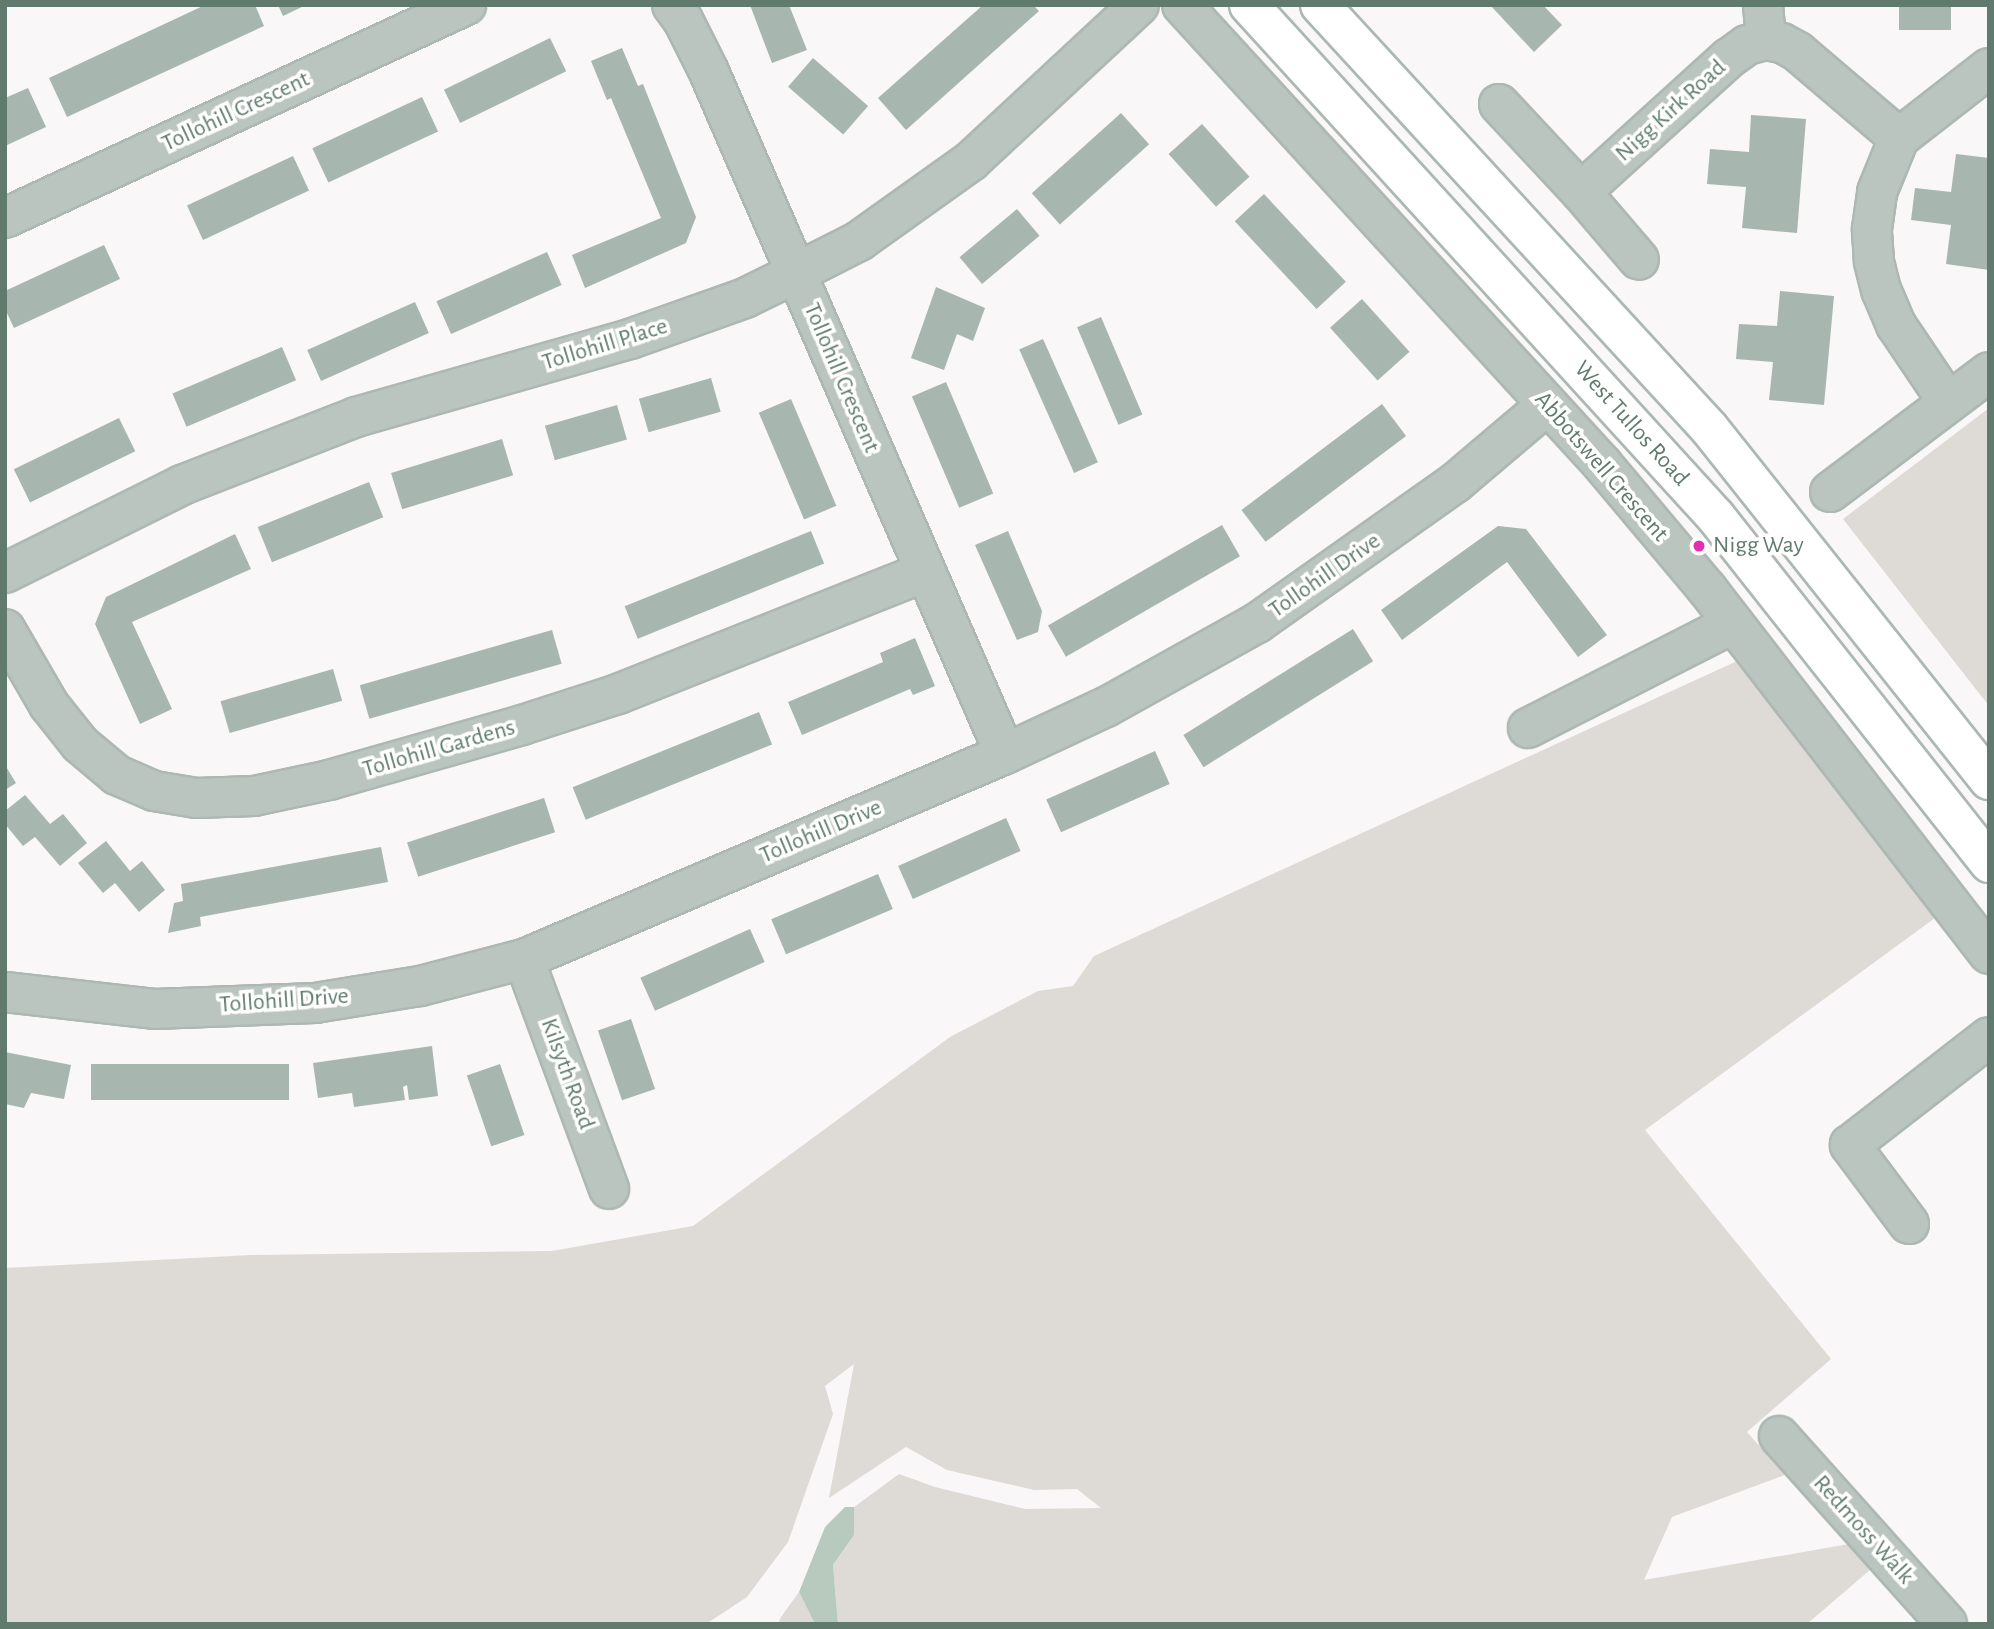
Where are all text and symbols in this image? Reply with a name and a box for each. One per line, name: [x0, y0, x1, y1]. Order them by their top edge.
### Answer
street label: Nigg Kirk Road: [1610, 54, 1732, 168]
street label: Tollohill Crescent: [158, 65, 314, 159]
street label: Tollohill Crescent: [797, 299, 885, 457]
street label: Tollohill Place: [539, 312, 671, 378]
street label: West Tullos Road: [1567, 356, 1695, 492]
street label: Abbotswell Crescent: [1528, 386, 1674, 548]
street label: Tollohill Drive: [1264, 527, 1386, 625]
place label: Nigg Way: [1713, 532, 1804, 560]
marker: Nigg Way: [1691, 538, 1707, 554]
street label: Tollohill Gardens: [359, 713, 519, 785]
street label: Tollohill Drive: [756, 793, 886, 871]
street label: Tollohill Drive: [218, 982, 350, 1020]
street label: Kilsyth Road: [534, 1015, 600, 1133]
street label: Redmoss Walk: [1807, 1470, 1919, 1590]

